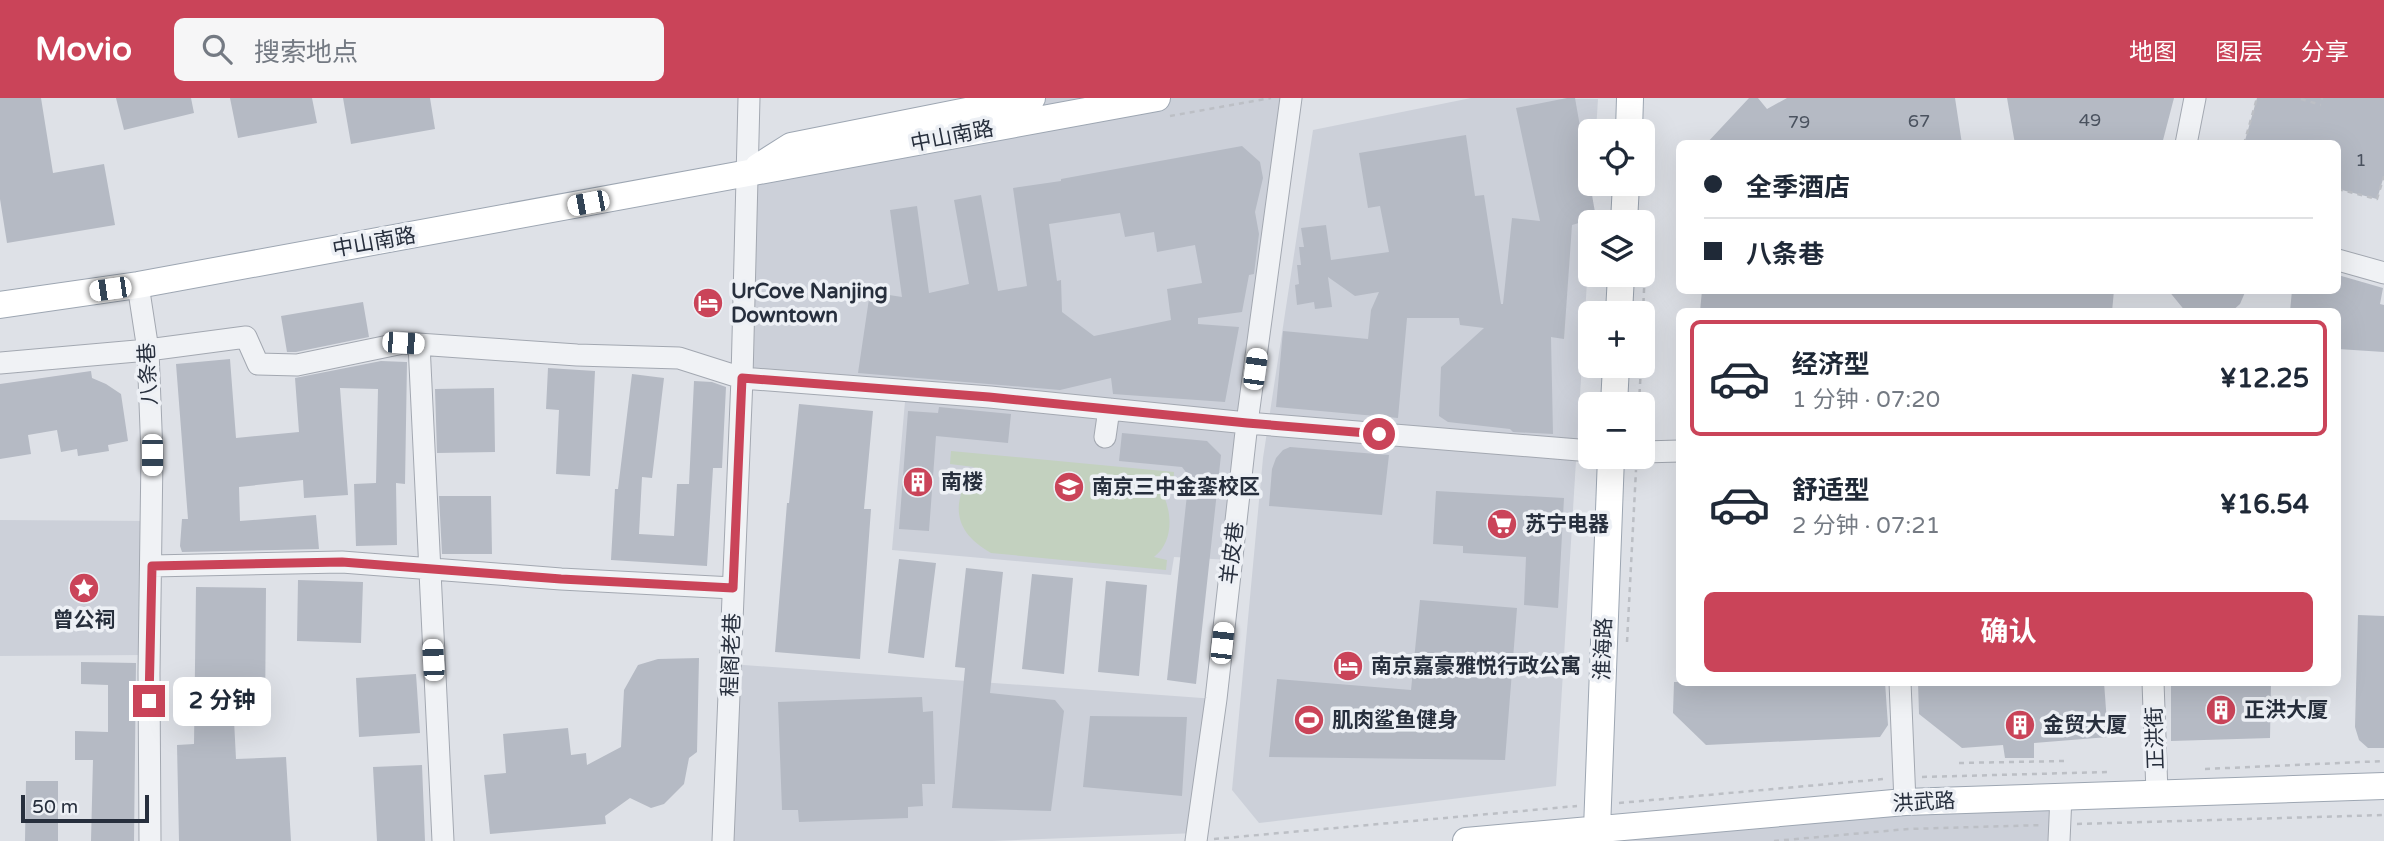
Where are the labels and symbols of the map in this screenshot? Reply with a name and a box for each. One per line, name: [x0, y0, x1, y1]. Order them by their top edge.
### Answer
house number: 49: [2079, 109, 2101, 131]
house number: 67: [1908, 110, 1930, 132]
house number: 79: [1788, 111, 1810, 133]
street label: 中山南路: [908, 116, 996, 157]
house number: 1: [2355, 149, 2367, 171]
car: [566, 189, 611, 217]
street label: 中山南路: [331, 223, 418, 262]
car: [88, 276, 133, 302]
place label: UrCove Nanjing Downtown: [731, 279, 888, 328]
hotel icon: UrCove Nanjing Downtown: [691, 286, 725, 320]
car: [382, 331, 425, 355]
street label: 八条巷: [134, 342, 163, 406]
car: [1242, 347, 1269, 391]
route start: [1363, 418, 1395, 450]
car: [142, 434, 163, 476]
building icon: 南楼: [901, 465, 935, 499]
place label: 南楼: [941, 470, 983, 495]
school or university icon: 南京三中金銮校区: [1052, 470, 1086, 504]
place label: 南京三中金銮校区: [1092, 475, 1260, 500]
supermarket icon: 苏宁电器: [1485, 507, 1519, 541]
place label: 苏宁电器: [1525, 512, 1609, 537]
street label: 羊皮巷: [1216, 520, 1249, 586]
place icon: 曾公祠: [67, 571, 101, 605]
place label: 曾公祠: [53, 608, 116, 633]
street label: 程阁老巷: [718, 613, 745, 697]
street label: 淮海路: [1590, 617, 1617, 681]
car: [1210, 621, 1235, 665]
car: [422, 638, 445, 682]
hotel icon: 南京嘉豪雅悦行政公寓: [1331, 649, 1365, 683]
place label: 南京嘉豪雅悦行政公寓: [1371, 654, 1581, 679]
callout: 2 分钟: [174, 676, 272, 726]
route end: [133, 685, 165, 717]
building icon: 正洪大厦: [2204, 693, 2238, 727]
place label: 正洪大厦: [2244, 698, 2328, 723]
sports icon: 肌肉鲨鱼健身: [1292, 703, 1326, 737]
street label: 正洪街: [2142, 706, 2169, 770]
place label: 肌肉鲨鱼健身: [1332, 708, 1458, 733]
building icon: 金贸大厦: [2003, 708, 2037, 742]
place label: 金贸大厦: [2043, 713, 2127, 738]
street label: 洪武路: [1892, 788, 1956, 817]
scale bar: [21, 792, 149, 824]

